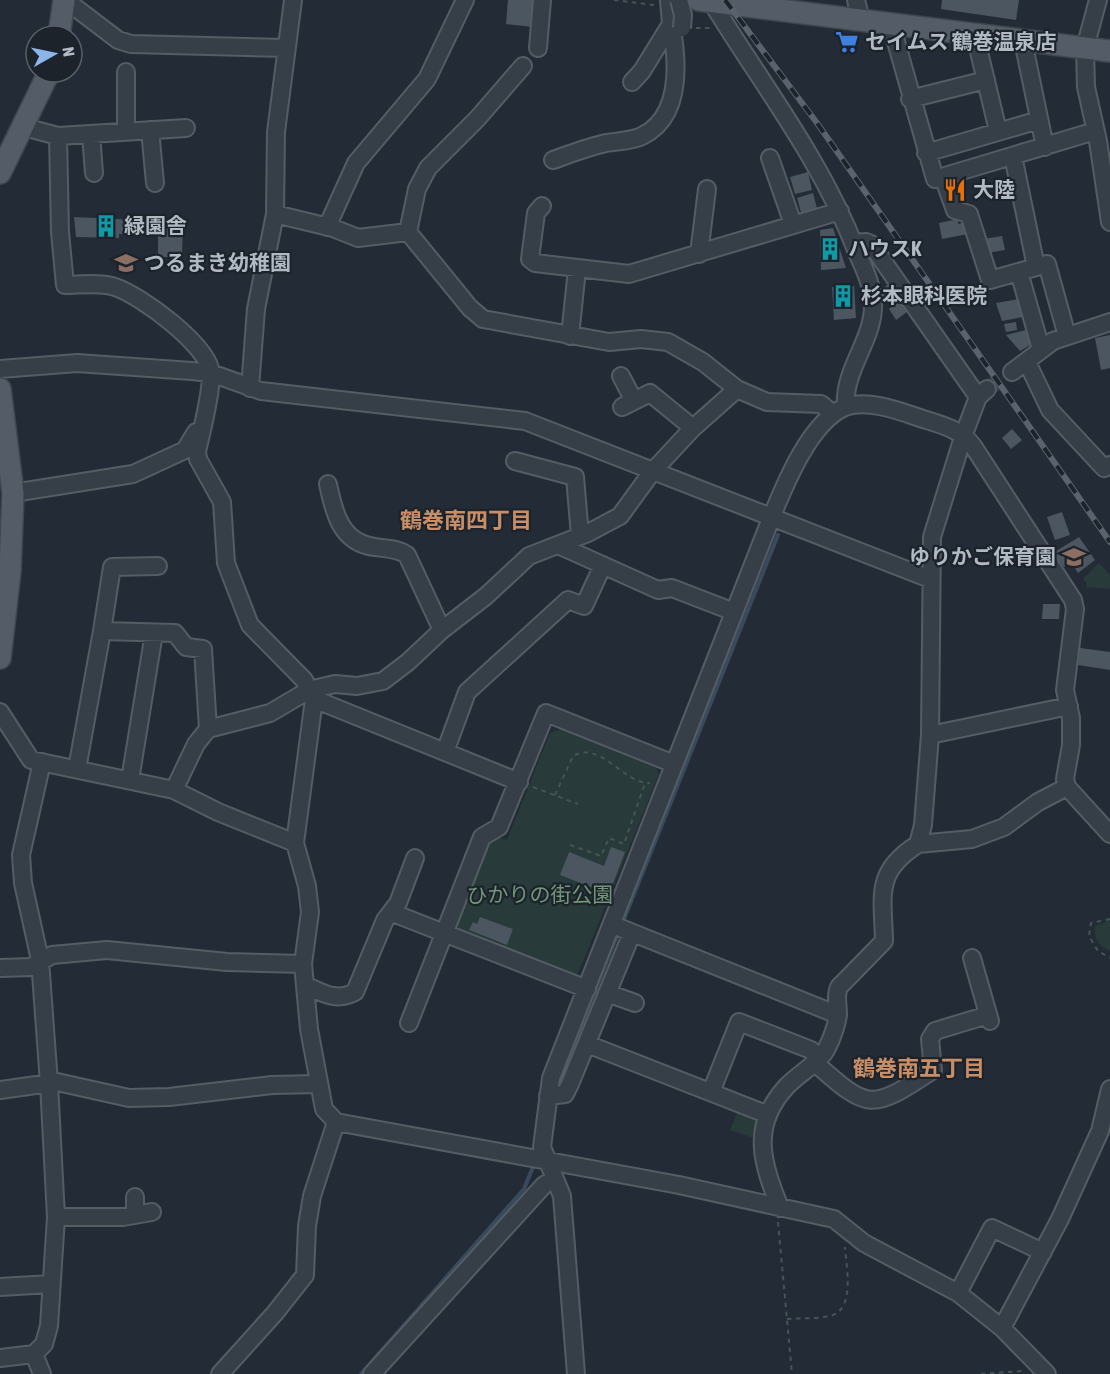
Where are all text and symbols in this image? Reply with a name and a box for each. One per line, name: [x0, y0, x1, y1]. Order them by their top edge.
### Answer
north arrow: [24, 24, 84, 84]
supermarket icon: セイムス 鶴巻温泉店: [834, 29, 860, 55]
place label: セイムス 鶴巻温泉店: [865, 29, 1056, 53]
text: N: [59, 46, 78, 58]
restaurant icon: 大陸: [942, 177, 968, 203]
place label: 大陸: [973, 177, 1015, 201]
building icon: 緑園舎: [93, 213, 119, 239]
place label: 緑園舎: [124, 213, 187, 237]
building icon: ハウスK: [817, 236, 843, 262]
place label: ハウスK: [848, 236, 922, 260]
school or university icon: つるまき幼稚園: [113, 250, 139, 276]
place label: つるまき幼稚園: [144, 250, 291, 274]
building icon: 杉本眼科医院: [830, 283, 856, 309]
place label: 杉本眼科医院: [861, 283, 987, 307]
district label: 鶴巻南四丁目: [400, 507, 532, 533]
place label: ゆりかご保育園: [909, 544, 1056, 568]
school or university icon: ゆりかご保育園: [1061, 544, 1087, 570]
park label: ひかりの街公園: [467, 882, 614, 906]
district label: 鶴巻南五丁目: [853, 1055, 985, 1081]

